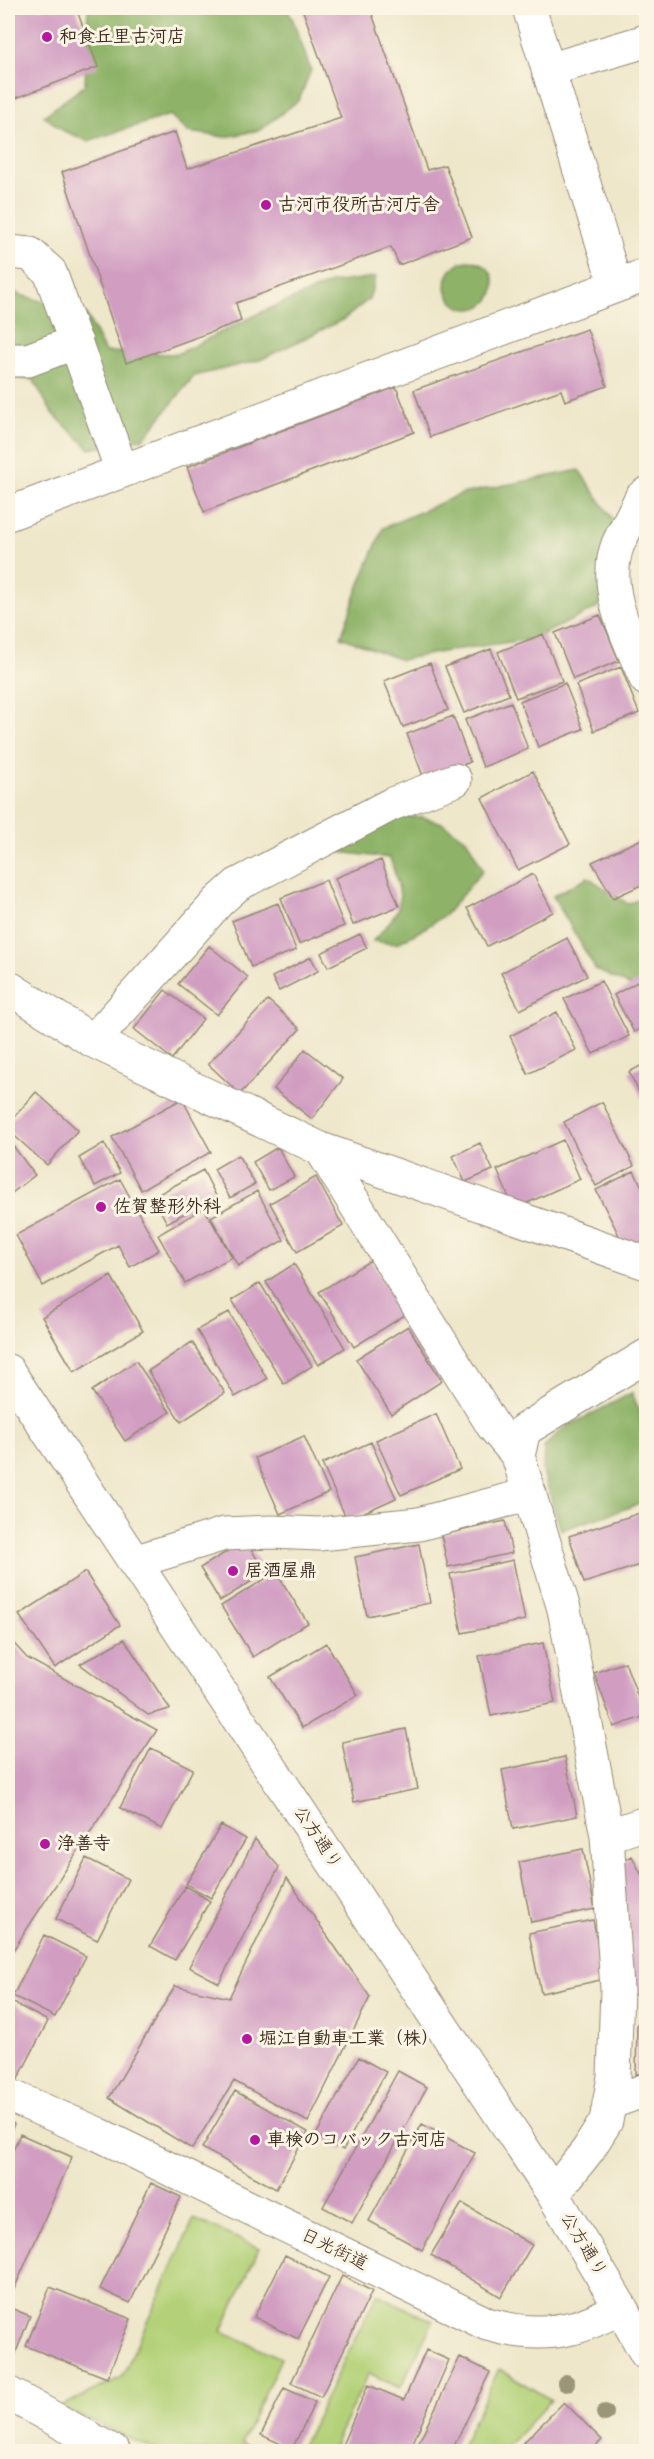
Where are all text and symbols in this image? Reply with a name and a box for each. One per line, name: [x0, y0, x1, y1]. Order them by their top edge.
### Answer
place label: 和食丘里古河店: [59, 23, 185, 52]
marker: 和食丘里古河店: [40, 30, 54, 44]
place label: 古河市役所古河庁舎: [278, 191, 440, 220]
marker: 古河市役所古河庁舎: [259, 198, 273, 212]
place label: 佐賀整形外科: [113, 1193, 221, 1222]
marker: 佐賀整形外科: [94, 1200, 108, 1214]
place label: 居酒屋鼎: [245, 1557, 317, 1586]
marker: 居酒屋鼎: [226, 1564, 240, 1578]
street label: 公方通り: [285, 1800, 349, 1876]
place label: 浄善寺: [57, 1830, 111, 1859]
marker: 浄善寺: [38, 1837, 52, 1851]
place label: 堀江自動車工業（株）: [259, 2025, 439, 2054]
marker: 堀江自動車工業（株）: [240, 2032, 254, 2046]
place label: 車検のコバック古河店: [267, 2126, 447, 2155]
marker: 車検のコバック古河店: [248, 2133, 262, 2147]
street label: 公方通り: [552, 2207, 614, 2283]
street label: 日光街道: [295, 2221, 373, 2279]

